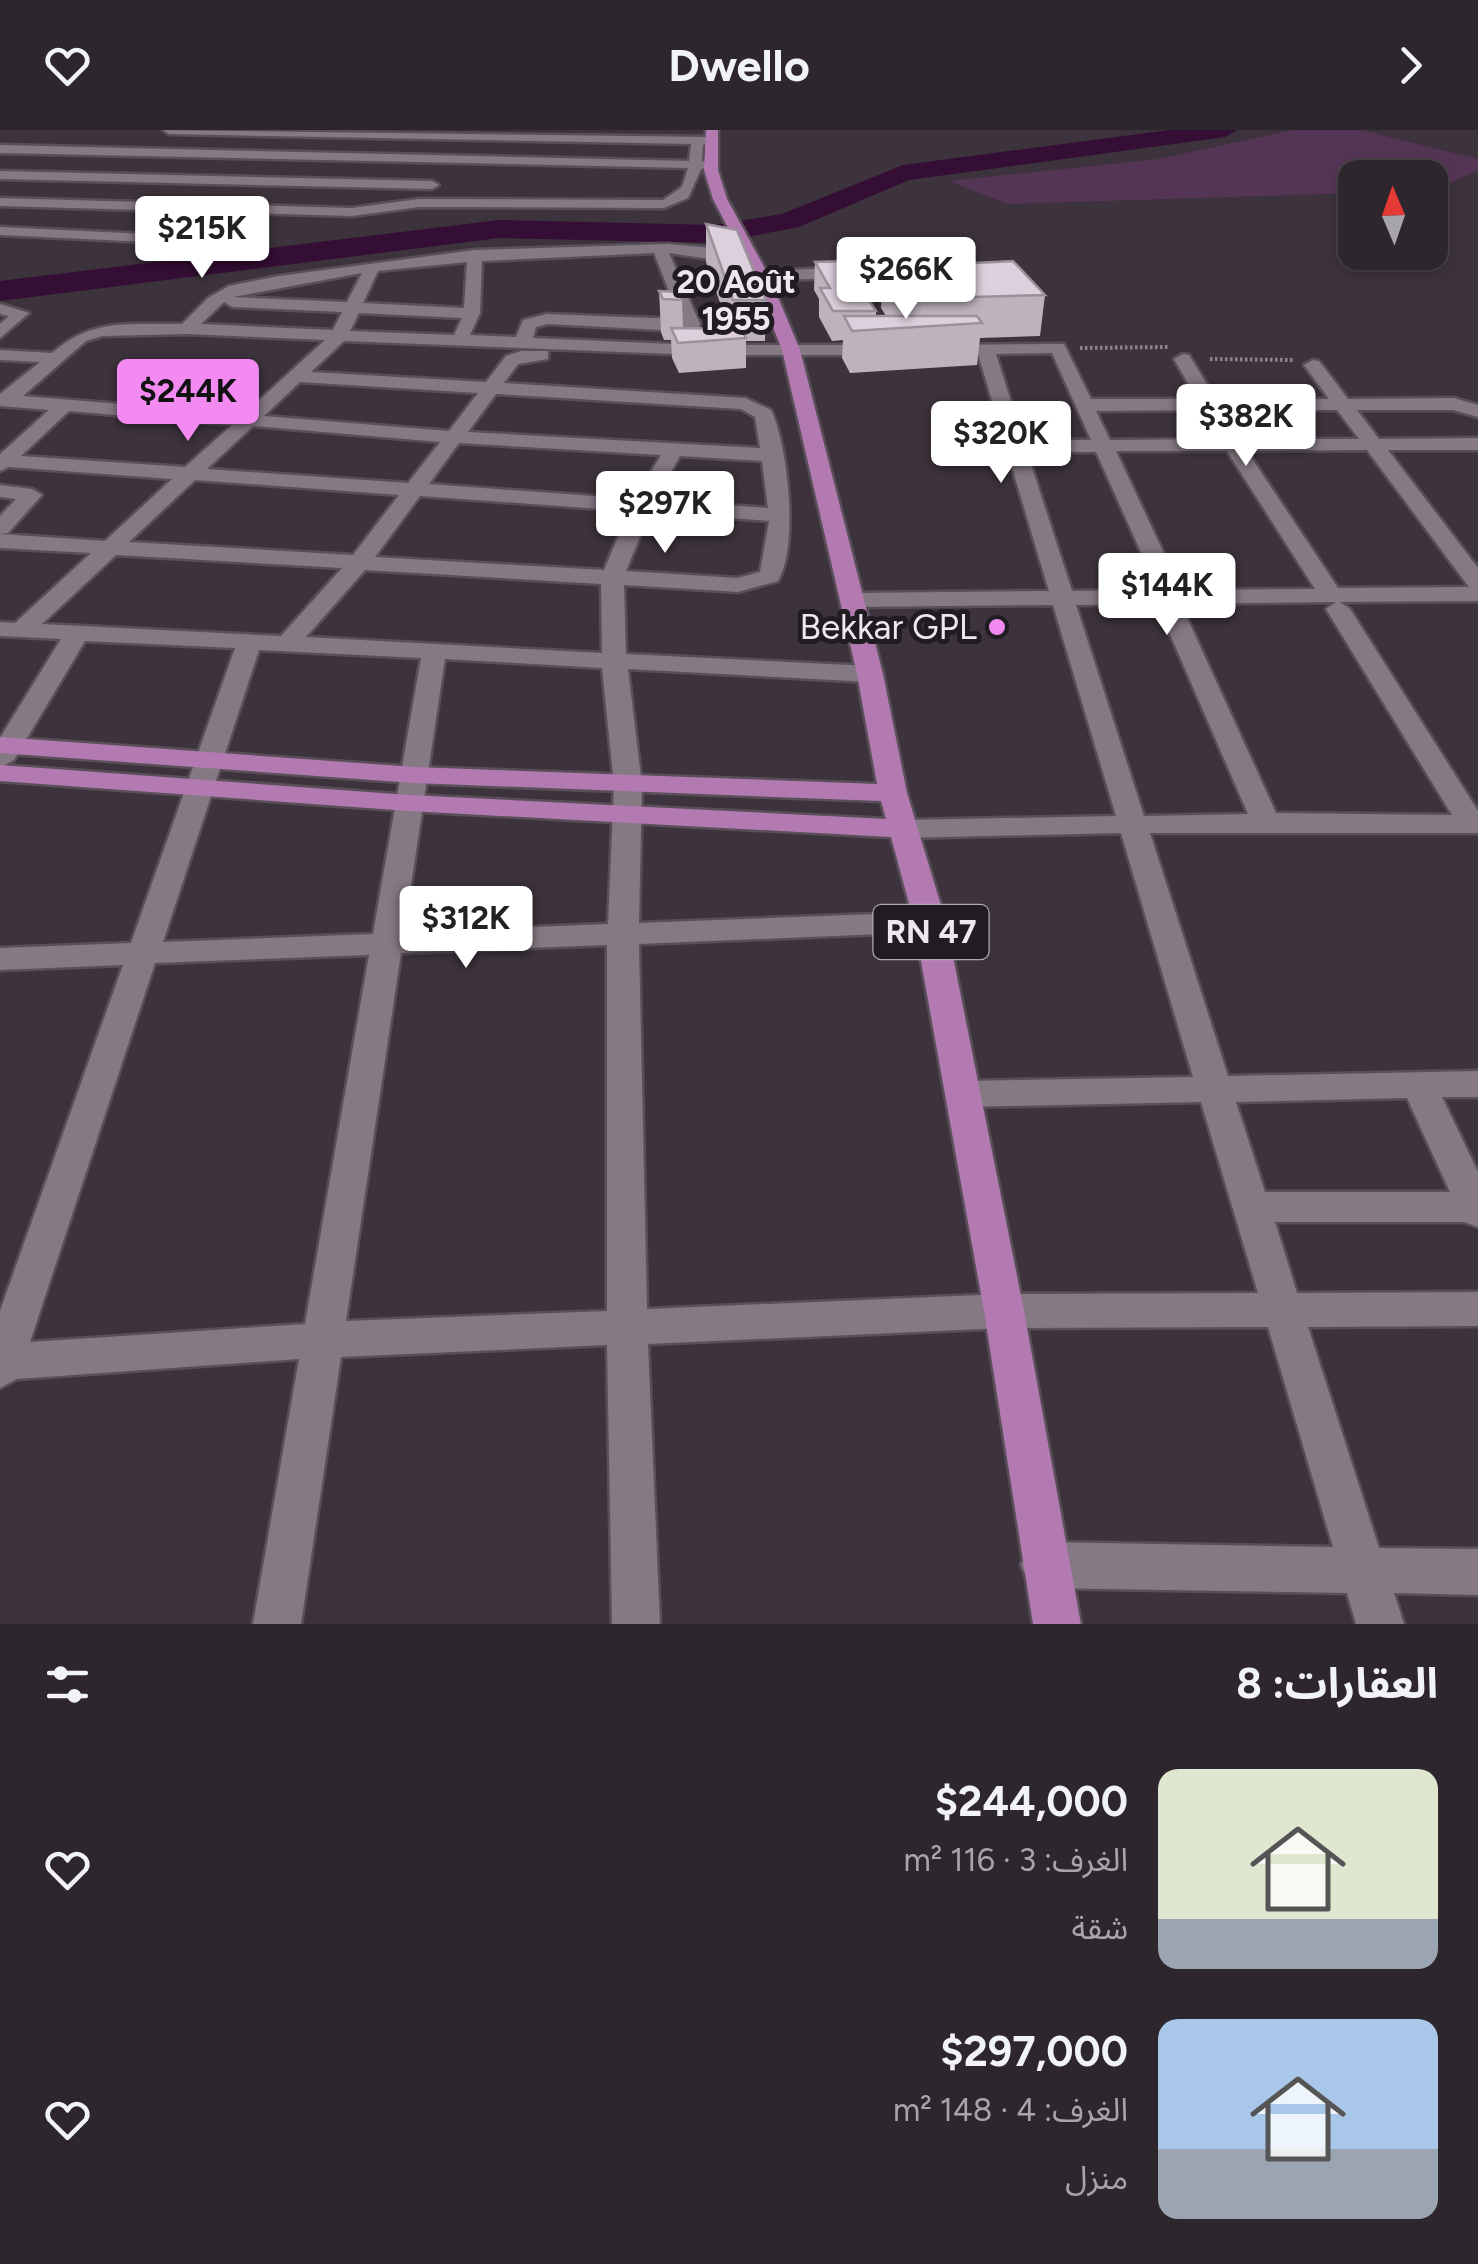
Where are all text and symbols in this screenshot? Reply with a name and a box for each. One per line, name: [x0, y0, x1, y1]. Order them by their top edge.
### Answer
icon: heart: [40, 38, 95, 93]
text: Dwello: [668, 38, 810, 92]
icon: forward: [1383, 38, 1438, 93]
north arrow: [1338, 160, 1448, 270]
map controls: [1338, 160, 1448, 270]
pin: $215K: [132, 196, 272, 281]
text: $215K: [157, 209, 247, 247]
pin: $266K: [836, 237, 976, 322]
text: $266K: [859, 250, 953, 288]
district label: 20 Août 1955: [676, 263, 796, 338]
pin: $244K: [118, 359, 258, 444]
text: $244K: [139, 372, 237, 410]
pin: $382K: [1176, 384, 1316, 469]
text: $382K: [1199, 397, 1293, 435]
pin: $320K: [931, 401, 1071, 486]
text: $320K: [953, 414, 1049, 452]
pin: $297K: [595, 471, 735, 556]
text: $297K: [618, 484, 712, 522]
pin: $144K: [1097, 553, 1237, 638]
text: $144K: [1120, 566, 1214, 604]
place label: Bekkar GPL: [800, 606, 977, 648]
marker: Bekkar GPL: [986, 616, 1008, 638]
pin: $312K: [396, 886, 536, 971]
text: $312K: [422, 899, 510, 937]
road number: RN 47: [874, 905, 988, 959]
icon: filters: [40, 1657, 95, 1712]
text: العقارات: 8: [1236, 1658, 1438, 1709]
text: $244,000: [935, 1776, 1128, 1827]
icon: home: [1238, 1809, 1358, 1929]
text: الغرف: 3 · 116 m²: [904, 1841, 1128, 1879]
icon: heart: [40, 1842, 95, 1897]
text: شقة: [1072, 1909, 1128, 1947]
text: $297,000: [940, 2026, 1128, 2077]
icon: home: [1238, 2059, 1358, 2179]
text: الغرف: 4 · 148 m²: [893, 2091, 1128, 2129]
icon: heart: [40, 2092, 95, 2147]
text: منزل: [1065, 2159, 1128, 2197]

